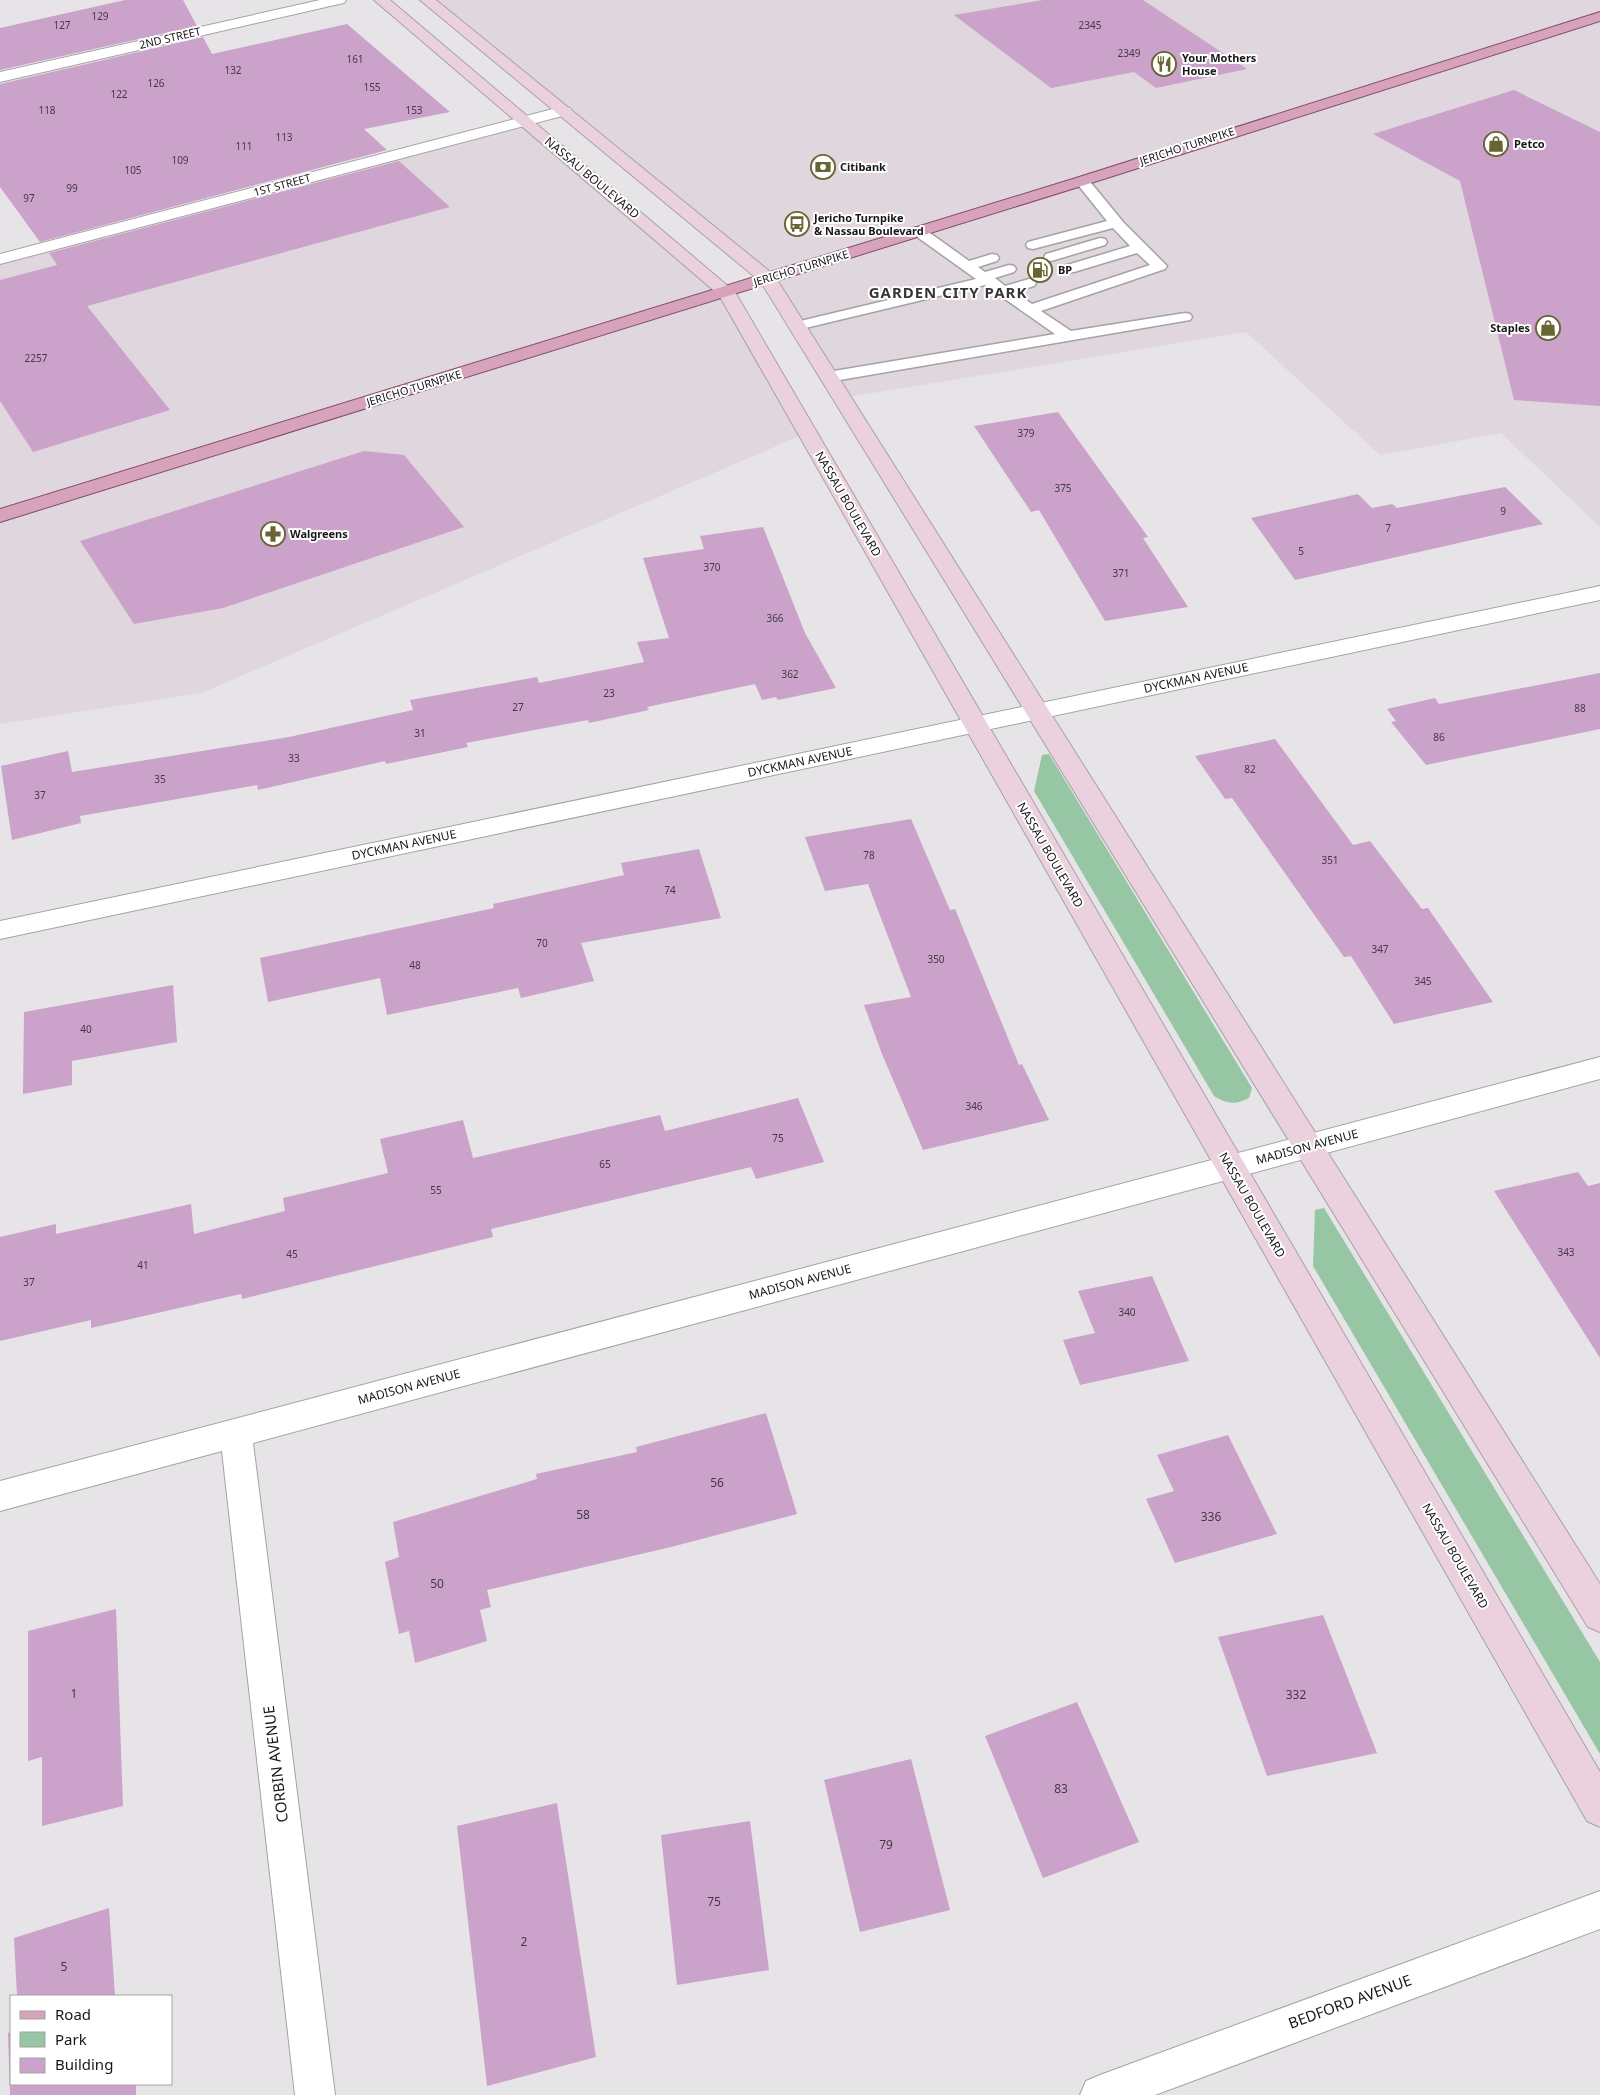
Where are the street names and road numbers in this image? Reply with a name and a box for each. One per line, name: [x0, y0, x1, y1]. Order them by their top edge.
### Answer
street label: 2ND STREET: [138, 23, 202, 52]
street label: JERICHO TURNPIKE: [1137, 123, 1236, 168]
street label: NASSAU BOULEVARD: [541, 133, 644, 223]
street label: 1ST STREET: [252, 170, 312, 199]
street label: JERICHO TURNPIKE: [750, 246, 850, 289]
street label: JERICHO TURNPIKE: [363, 366, 463, 409]
street label: NASSAU BOULEVARD: [811, 448, 886, 560]
street label: DYCKMAN AVENUE: [1142, 658, 1250, 697]
street label: DYCKMAN AVENUE: [746, 742, 854, 781]
street label: NASSAU BOULEVARD: [1013, 799, 1088, 911]
street label: DYCKMAN AVENUE: [350, 825, 458, 864]
street label: MADISON AVENUE: [1254, 1125, 1360, 1168]
street label: NASSAU BOULEVARD: [1215, 1149, 1290, 1261]
street label: MADISON AVENUE: [747, 1260, 853, 1303]
street label: MADISON AVENUE: [356, 1365, 462, 1408]
street label: NASSAU BOULEVARD: [1418, 1500, 1493, 1612]
street label: CORBIN AVENUE: [258, 1705, 292, 1824]
street label: BEDFORD AVENUE: [1285, 1969, 1414, 2033]

